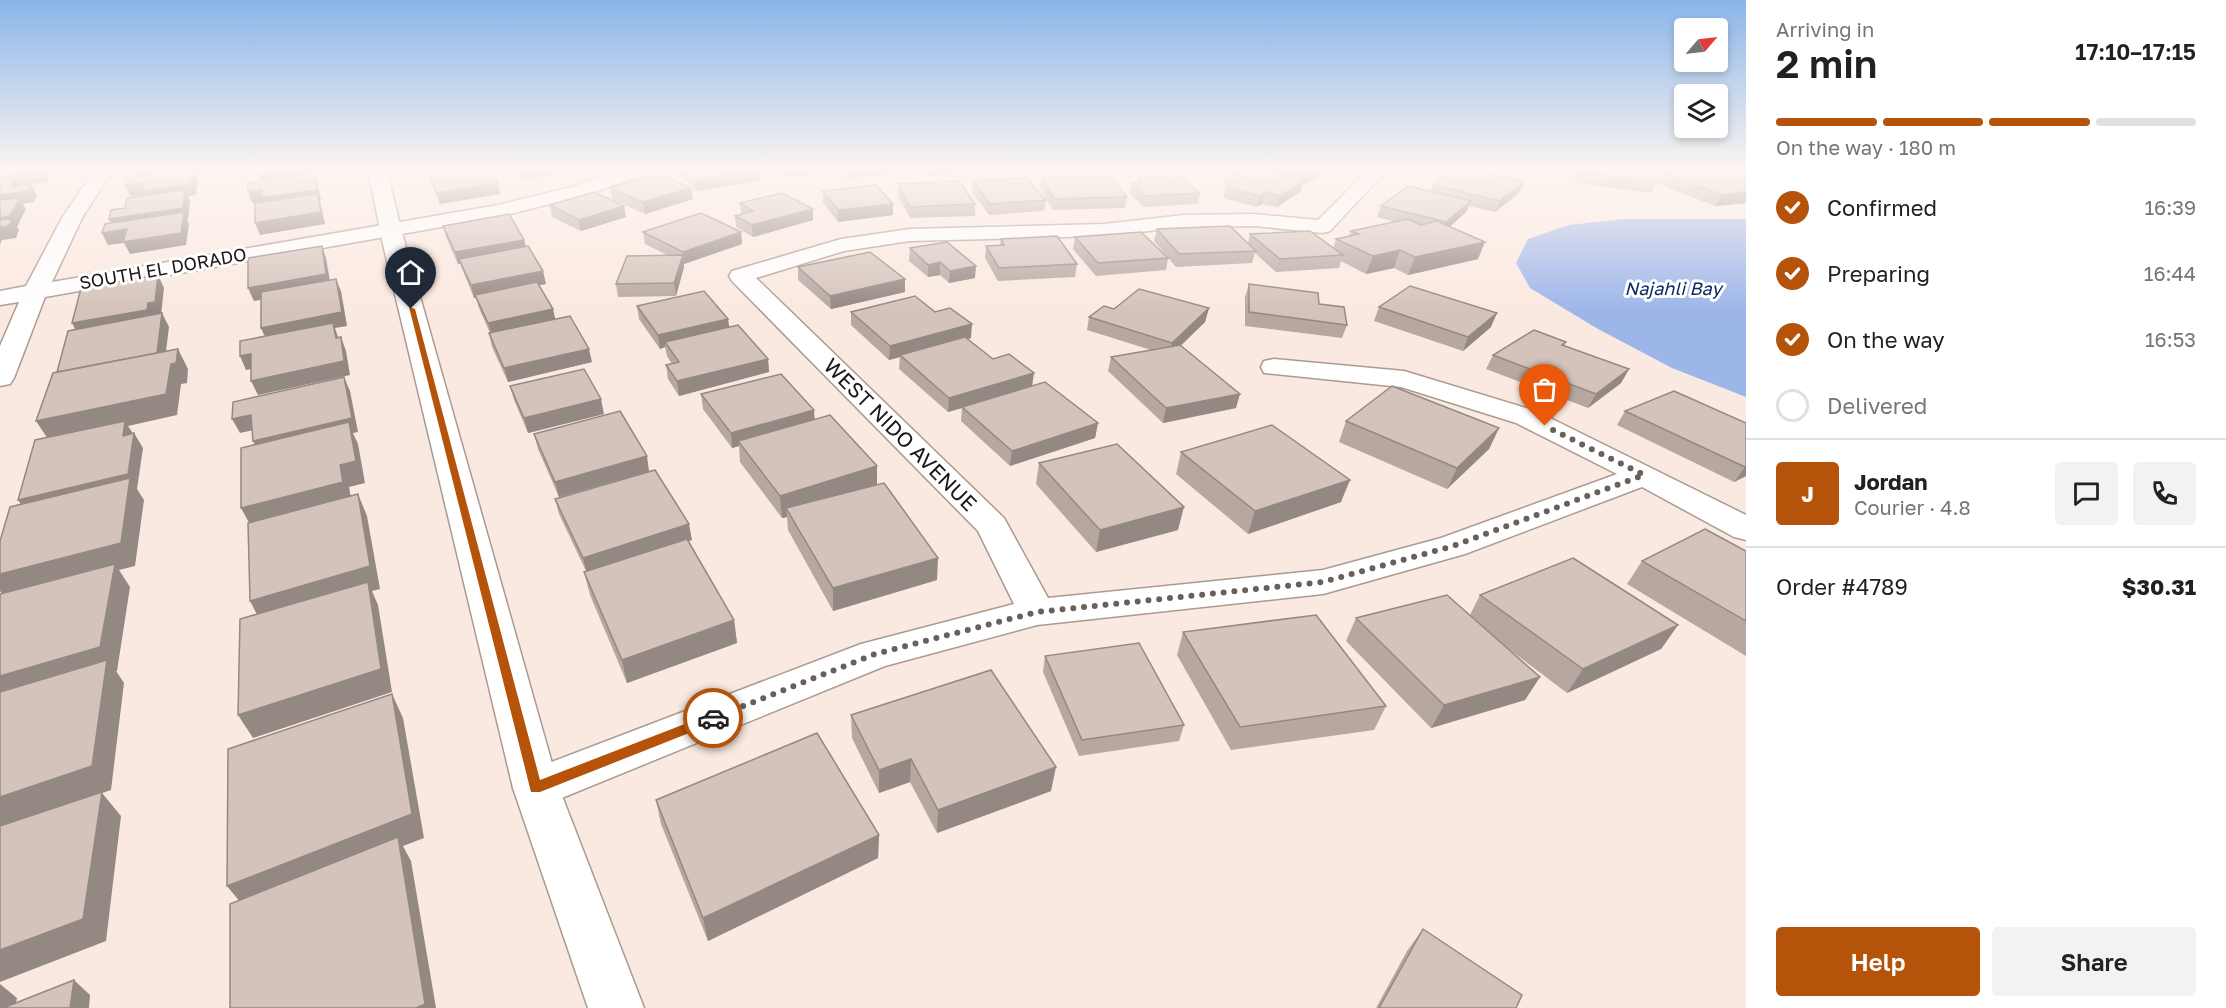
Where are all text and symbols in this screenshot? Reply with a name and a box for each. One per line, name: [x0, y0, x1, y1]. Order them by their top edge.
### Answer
text: Arriving in: [1776, 17, 1874, 41]
north arrow: [1674, 18, 1728, 72]
map controls: [1674, 18, 1728, 138]
text: 17:10–17:15: [2075, 38, 2196, 65]
text: 2 min: [1776, 40, 1877, 87]
button: layers: [1674, 84, 1728, 138]
text: On the way · 180 m: [1776, 135, 1956, 159]
icon: check: [1776, 191, 1809, 224]
text: Confirmed: [1827, 194, 1937, 221]
text: 16:39: [2144, 195, 2196, 219]
street label: SOUTH EL DORADO: [78, 242, 248, 294]
pin: [385, 247, 436, 309]
icon: home: [394, 256, 427, 289]
icon: check: [1776, 257, 1809, 290]
text: Preparing: [1827, 260, 1930, 287]
text: 16:44: [2144, 261, 2196, 285]
water label: Najahli Bay: [1625, 277, 1724, 299]
icon: check: [1776, 323, 1809, 356]
text: On the way: [1827, 326, 1945, 353]
text: 16:53: [2145, 327, 2196, 351]
street label: WEST NIDO AVENUE: [819, 352, 983, 516]
pin: [1519, 364, 1570, 426]
icon: bag: [1528, 373, 1561, 406]
text: Delivered: [1827, 392, 1927, 419]
button: chat: [2055, 462, 2118, 525]
button: phone: [2133, 462, 2196, 525]
text: Jordan: [1854, 468, 1928, 495]
text: J: [1801, 480, 1814, 507]
text: Courier · 4.8: [1854, 495, 1971, 519]
text: Order #4789: [1776, 573, 1908, 600]
text: $30.31: [2122, 573, 2196, 600]
courier: [683, 688, 743, 748]
icon: car: [697, 702, 730, 735]
button: Help: [1776, 927, 1980, 996]
button: Share: [1992, 927, 2196, 996]

